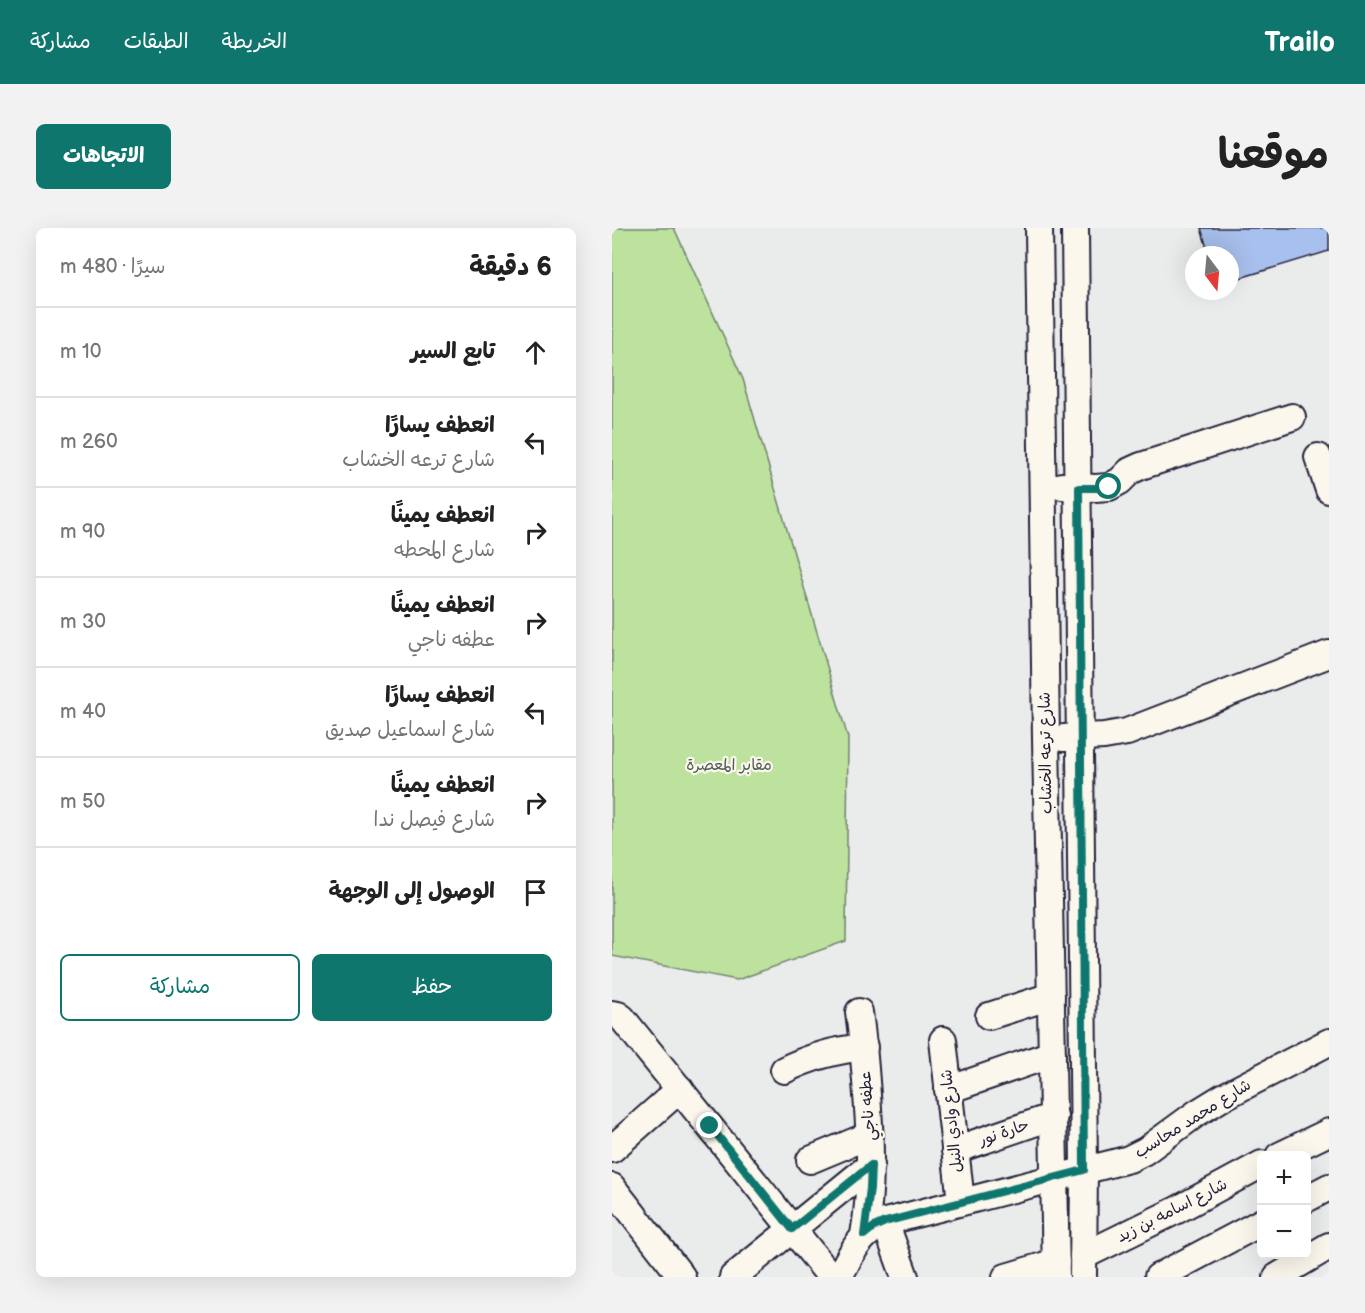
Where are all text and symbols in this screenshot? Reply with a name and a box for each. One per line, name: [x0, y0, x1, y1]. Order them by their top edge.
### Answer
text: Trailo: [1264, 26, 1335, 59]
text: مشاركة: [30, 29, 91, 54]
text: الطبقات: [124, 29, 189, 54]
text: الخريطة: [222, 29, 287, 54]
button: الاتجاهات: [36, 124, 171, 189]
text: موقعنا: [1218, 130, 1329, 181]
north arrow: [1185, 246, 1239, 300]
text: 6 دقيقة: [469, 252, 552, 283]
text: سيرًا · 480 m: [60, 255, 165, 279]
icon: ahead: [519, 336, 552, 369]
text: تابع السير: [411, 338, 495, 365]
text: 10 m: [60, 340, 101, 364]
text: انعطف يسارًا: [385, 412, 495, 439]
icon: left: [519, 426, 552, 459]
text: 260 m: [60, 430, 118, 454]
text: شارع ترعه الخشاب: [342, 448, 495, 472]
route start: [1095, 473, 1121, 499]
text: انعطف يمينًا: [391, 502, 495, 529]
icon: right: [519, 516, 552, 549]
text: 90 m: [60, 520, 105, 544]
text: شارع المحطه: [394, 538, 495, 562]
text: انعطف يمينًا: [391, 592, 495, 619]
icon: right: [519, 606, 552, 639]
text: 30 m: [60, 610, 106, 634]
text: عطفه ناجي: [408, 628, 495, 652]
text: انعطف يسارًا: [385, 682, 495, 709]
street label: شارع ترعه الخشاب: [1035, 692, 1058, 814]
icon: left: [519, 696, 552, 729]
text: 40 m: [60, 700, 106, 724]
text: شارع اسماعيل صديق: [325, 718, 495, 742]
park label: مقابر المعصرة: [686, 756, 772, 775]
text: انعطف يمينًا: [391, 772, 495, 799]
icon: right: [519, 786, 552, 819]
text: 50 m: [60, 790, 105, 814]
text: شارع فيصل ندا: [374, 808, 495, 832]
icon: arrive: [519, 876, 552, 909]
text: الوصول إلى الوجهة: [328, 878, 495, 905]
button: مشاركة: [60, 954, 300, 1021]
button: حفظ: [312, 954, 552, 1021]
street label: شارع وادي النيل: [937, 1068, 968, 1174]
street label: عطفه ناجي: [856, 1070, 884, 1142]
street label: شارع محمد محاسب: [1131, 1076, 1255, 1163]
route end: [696, 1112, 722, 1138]
street label: حارة نور: [975, 1115, 1032, 1151]
map controls: [1257, 1151, 1311, 1259]
button: +: [1257, 1151, 1311, 1205]
street label: شارع اسامه بن زيد: [1114, 1175, 1231, 1248]
button: −: [1257, 1205, 1311, 1259]

